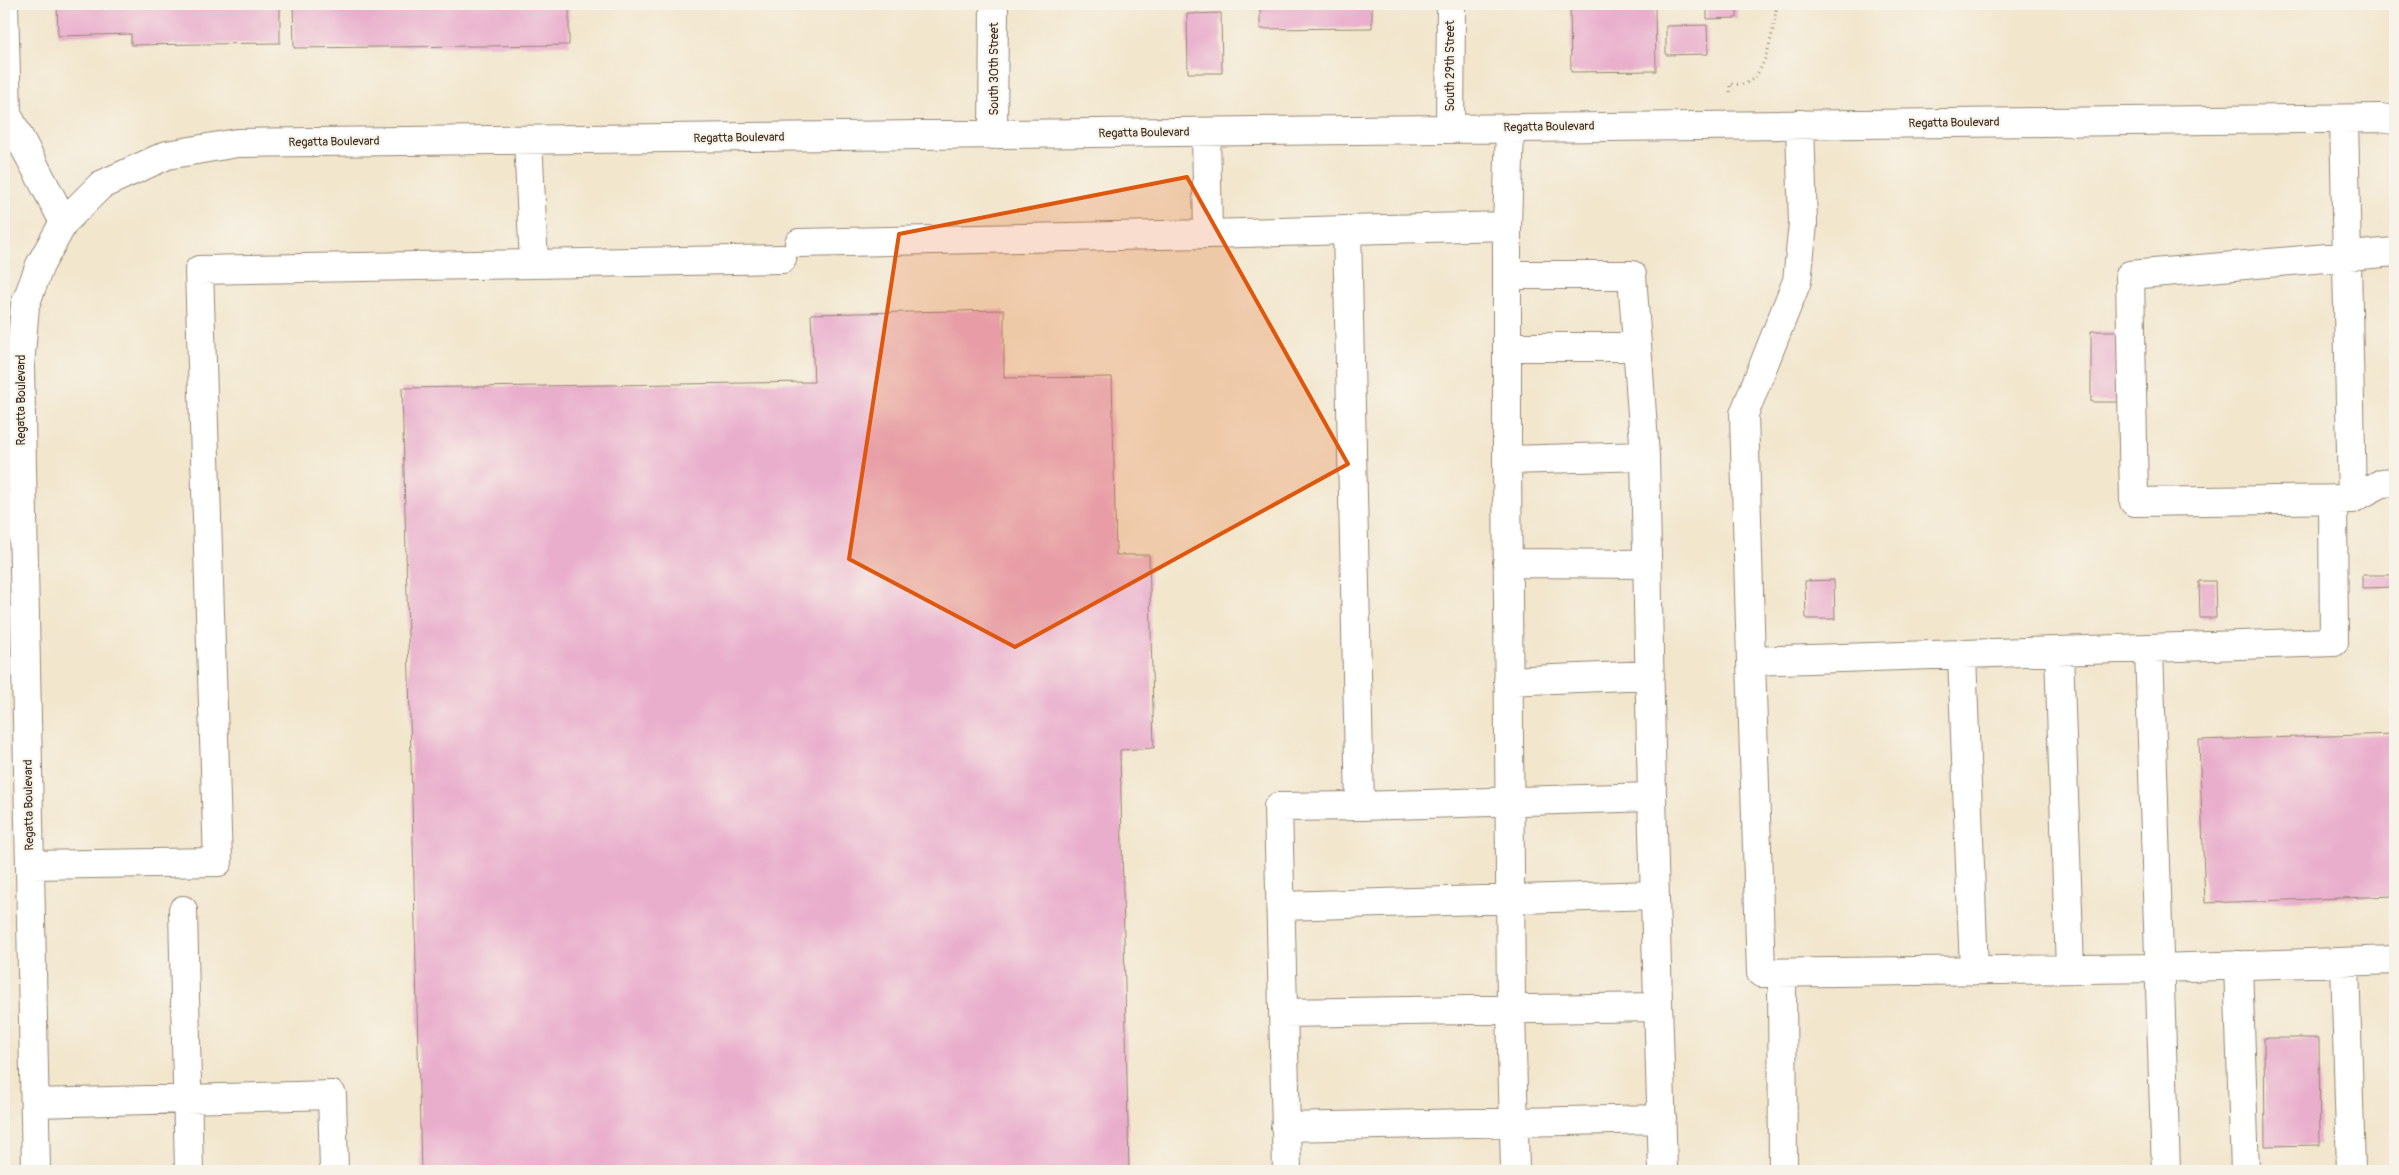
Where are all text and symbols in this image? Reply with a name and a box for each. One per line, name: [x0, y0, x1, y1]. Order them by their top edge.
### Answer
street label: South 29th Street: [1443, 20, 1458, 112]
street label: South 30th Street: [987, 22, 1002, 116]
street label: Regatta Boulevard: [1908, 115, 2000, 131]
street label: Regatta Boulevard: [1503, 119, 1595, 135]
street label: Regatta Boulevard: [1098, 125, 1190, 141]
street label: Regatta Boulevard: [693, 130, 785, 146]
street label: Regatta Boulevard: [288, 134, 380, 150]
street label: Regatta Boulevard: [14, 354, 29, 445]
street label: Regatta Boulevard: [21, 759, 37, 851]

